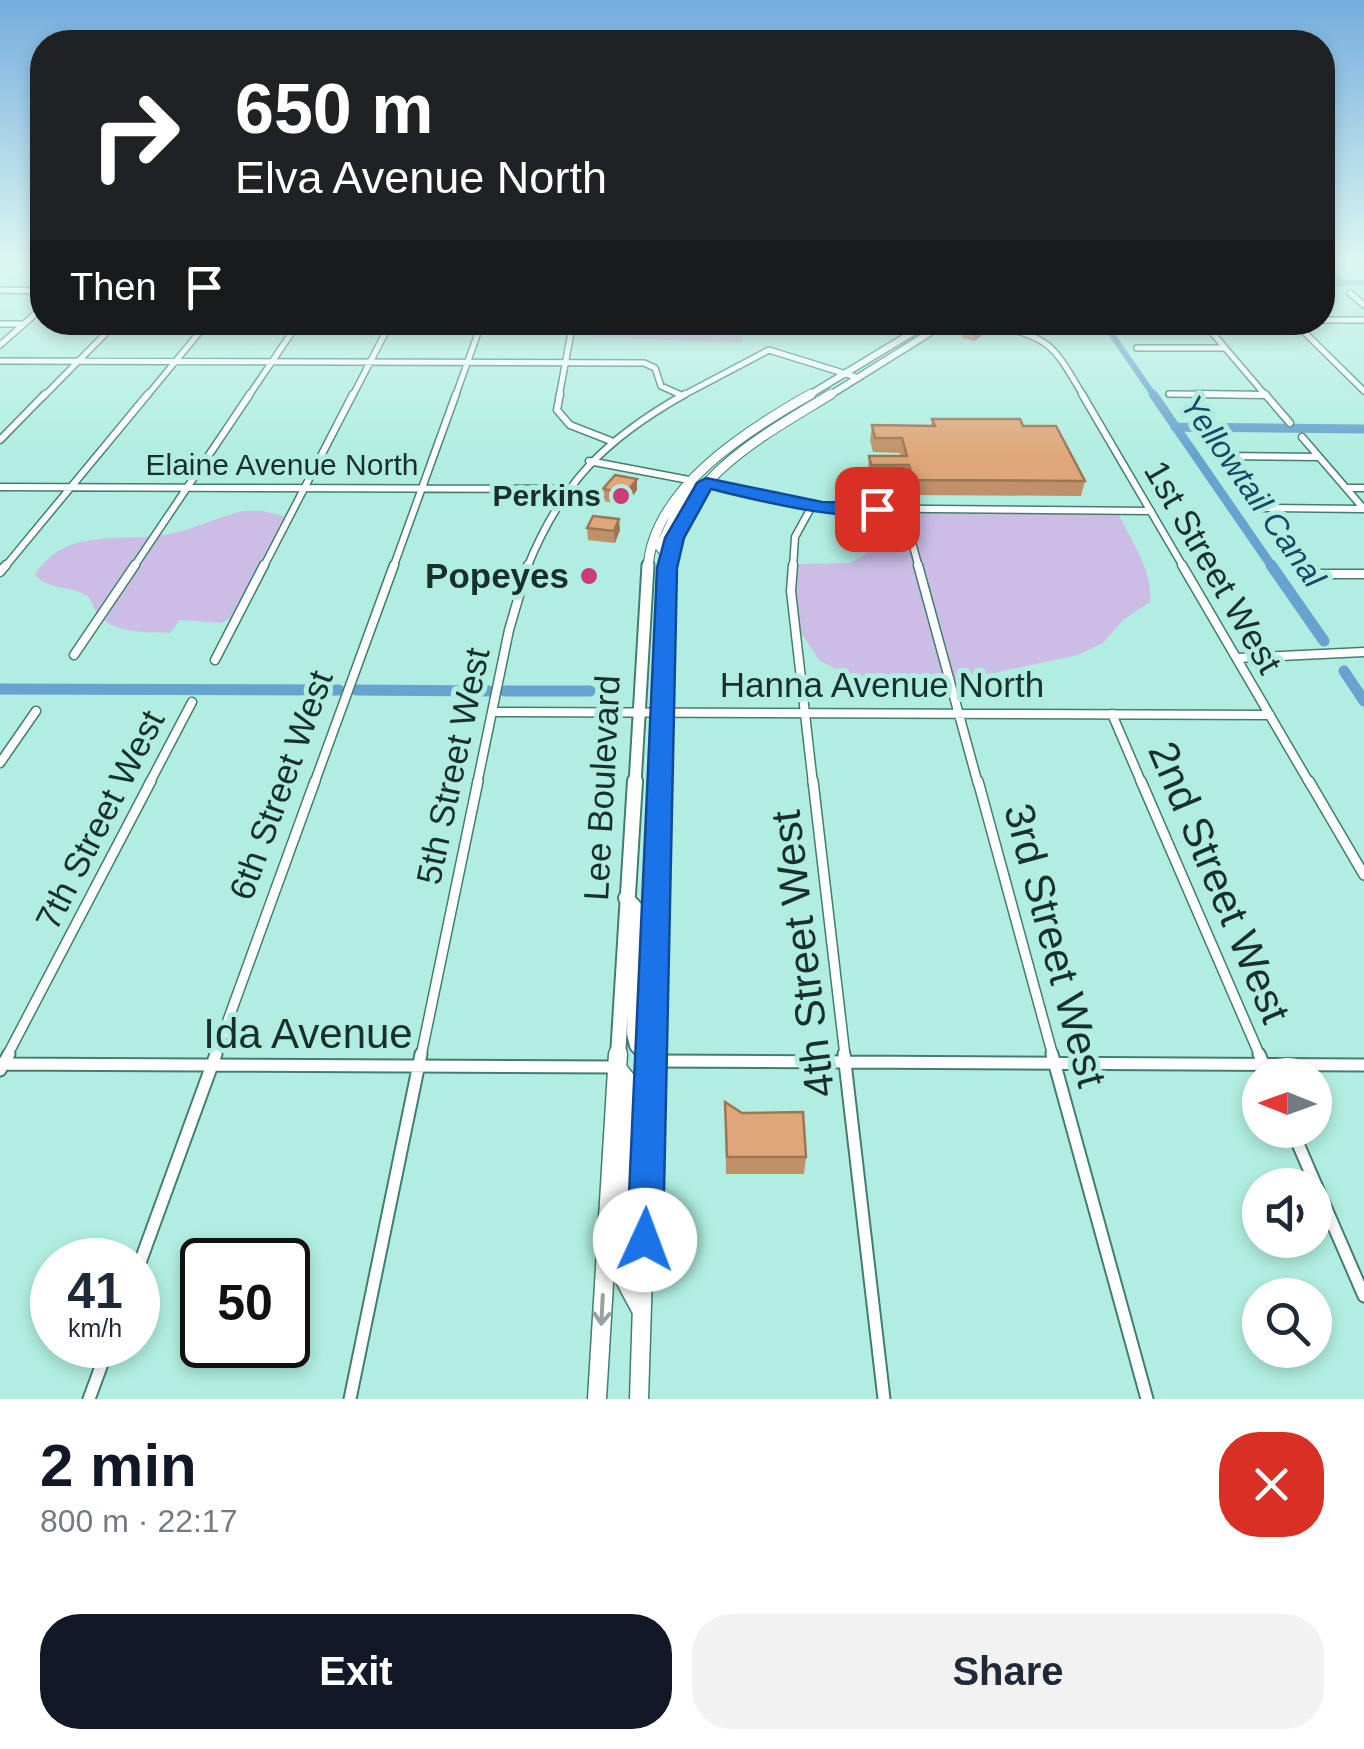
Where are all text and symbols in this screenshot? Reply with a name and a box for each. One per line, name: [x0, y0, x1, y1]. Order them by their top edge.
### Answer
icon: right: [70, 70, 200, 200]
text: 650 m: [235, 70, 433, 148]
text: Elva Avenue North: [235, 152, 607, 203]
icon: arrive: [177, 260, 232, 315]
text: Then: [70, 266, 157, 308]
water label: Yellowtail Canal: [1173, 388, 1333, 595]
street label: Elaine Avenue North: [146, 448, 418, 481]
street label: 1st Street West: [1137, 454, 1290, 680]
pin: [835, 467, 920, 552]
place label: Perkins: [493, 479, 601, 512]
icon: arrive: [850, 482, 905, 537]
marker: Perkins: [610, 485, 632, 507]
place label: Popeyes: [425, 556, 569, 595]
marker: Popeyes: [578, 565, 600, 587]
street label: 5th Street West: [408, 644, 497, 888]
street label: 6th Street West: [221, 665, 340, 905]
street label: Hanna Avenue North: [720, 665, 1044, 704]
street label: Lee Boulevard: [576, 674, 627, 902]
street label: 7th Street West: [28, 703, 172, 936]
street label: 2nd Street West: [1139, 735, 1300, 1030]
street label: 3rd Street West: [995, 798, 1116, 1092]
street label: 4th Street West: [762, 807, 843, 1100]
street label: Ida Avenue: [203, 1010, 413, 1057]
north arrow: [1242, 1058, 1332, 1148]
map controls: [1242, 1058, 1332, 1368]
button: sound: [1242, 1168, 1332, 1258]
position arrow: [593, 1188, 697, 1292]
speed limit sign: 50: [180, 1238, 310, 1368]
text: 41: [67, 1263, 123, 1319]
button: search: [1242, 1278, 1332, 1368]
one-way arrow: [592, 1293, 611, 1325]
text: km/h: [68, 1314, 122, 1342]
text: 2 min: [40, 1432, 197, 1499]
button: close: [1219, 1432, 1324, 1537]
text: 800 m · 22:17: [40, 1503, 237, 1539]
button: Exit: [40, 1614, 672, 1729]
button: Share: [692, 1614, 1324, 1729]

